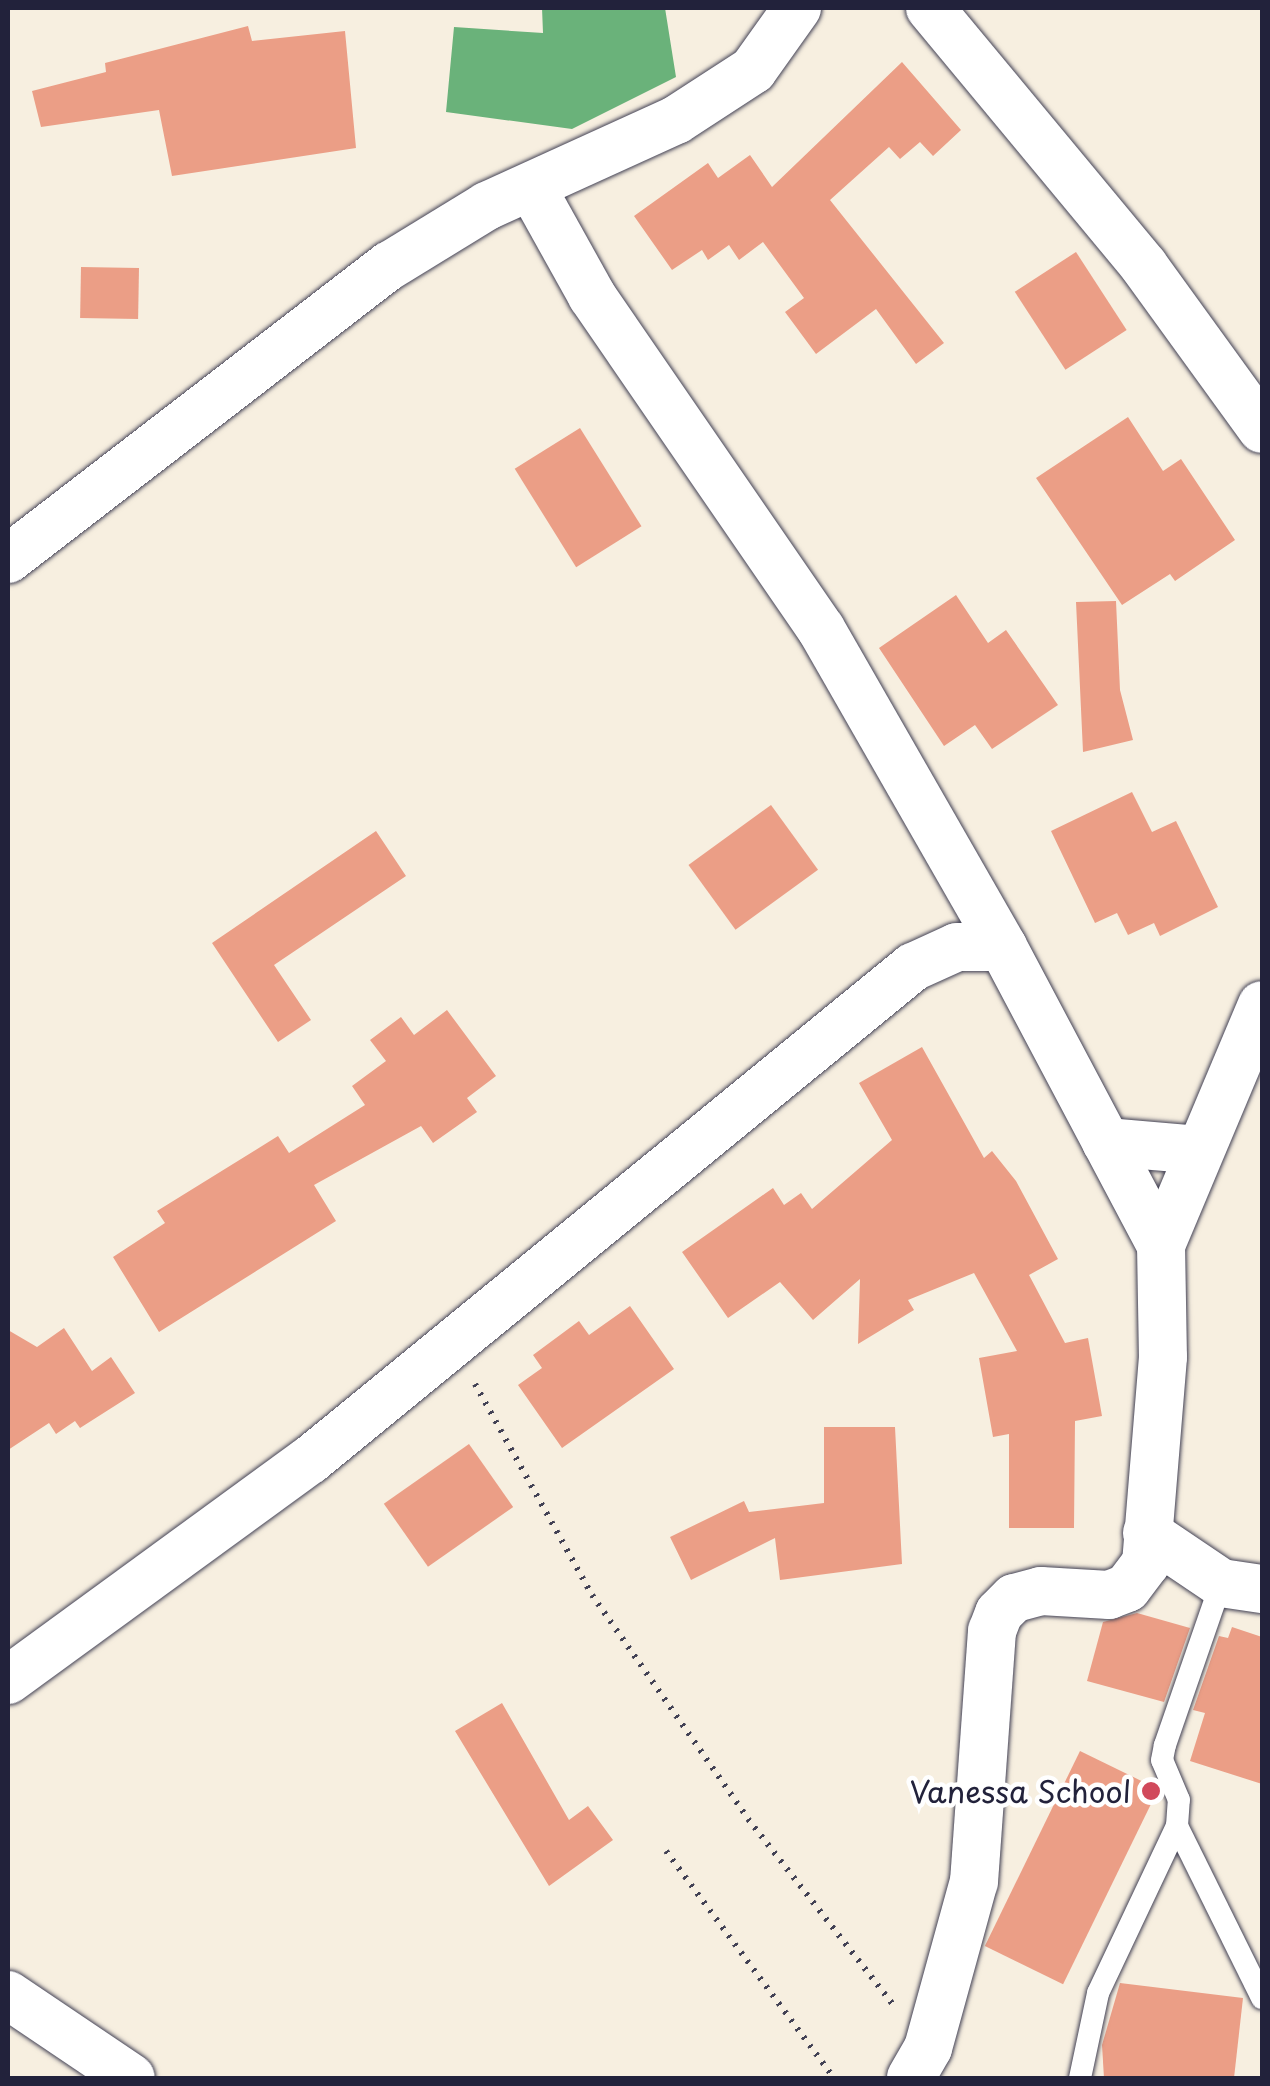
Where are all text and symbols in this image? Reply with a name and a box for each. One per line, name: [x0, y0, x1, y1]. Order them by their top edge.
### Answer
place label: Vanessa School: [909, 1773, 1131, 1809]
marker: Vanessa School: [1140, 1780, 1162, 1802]

